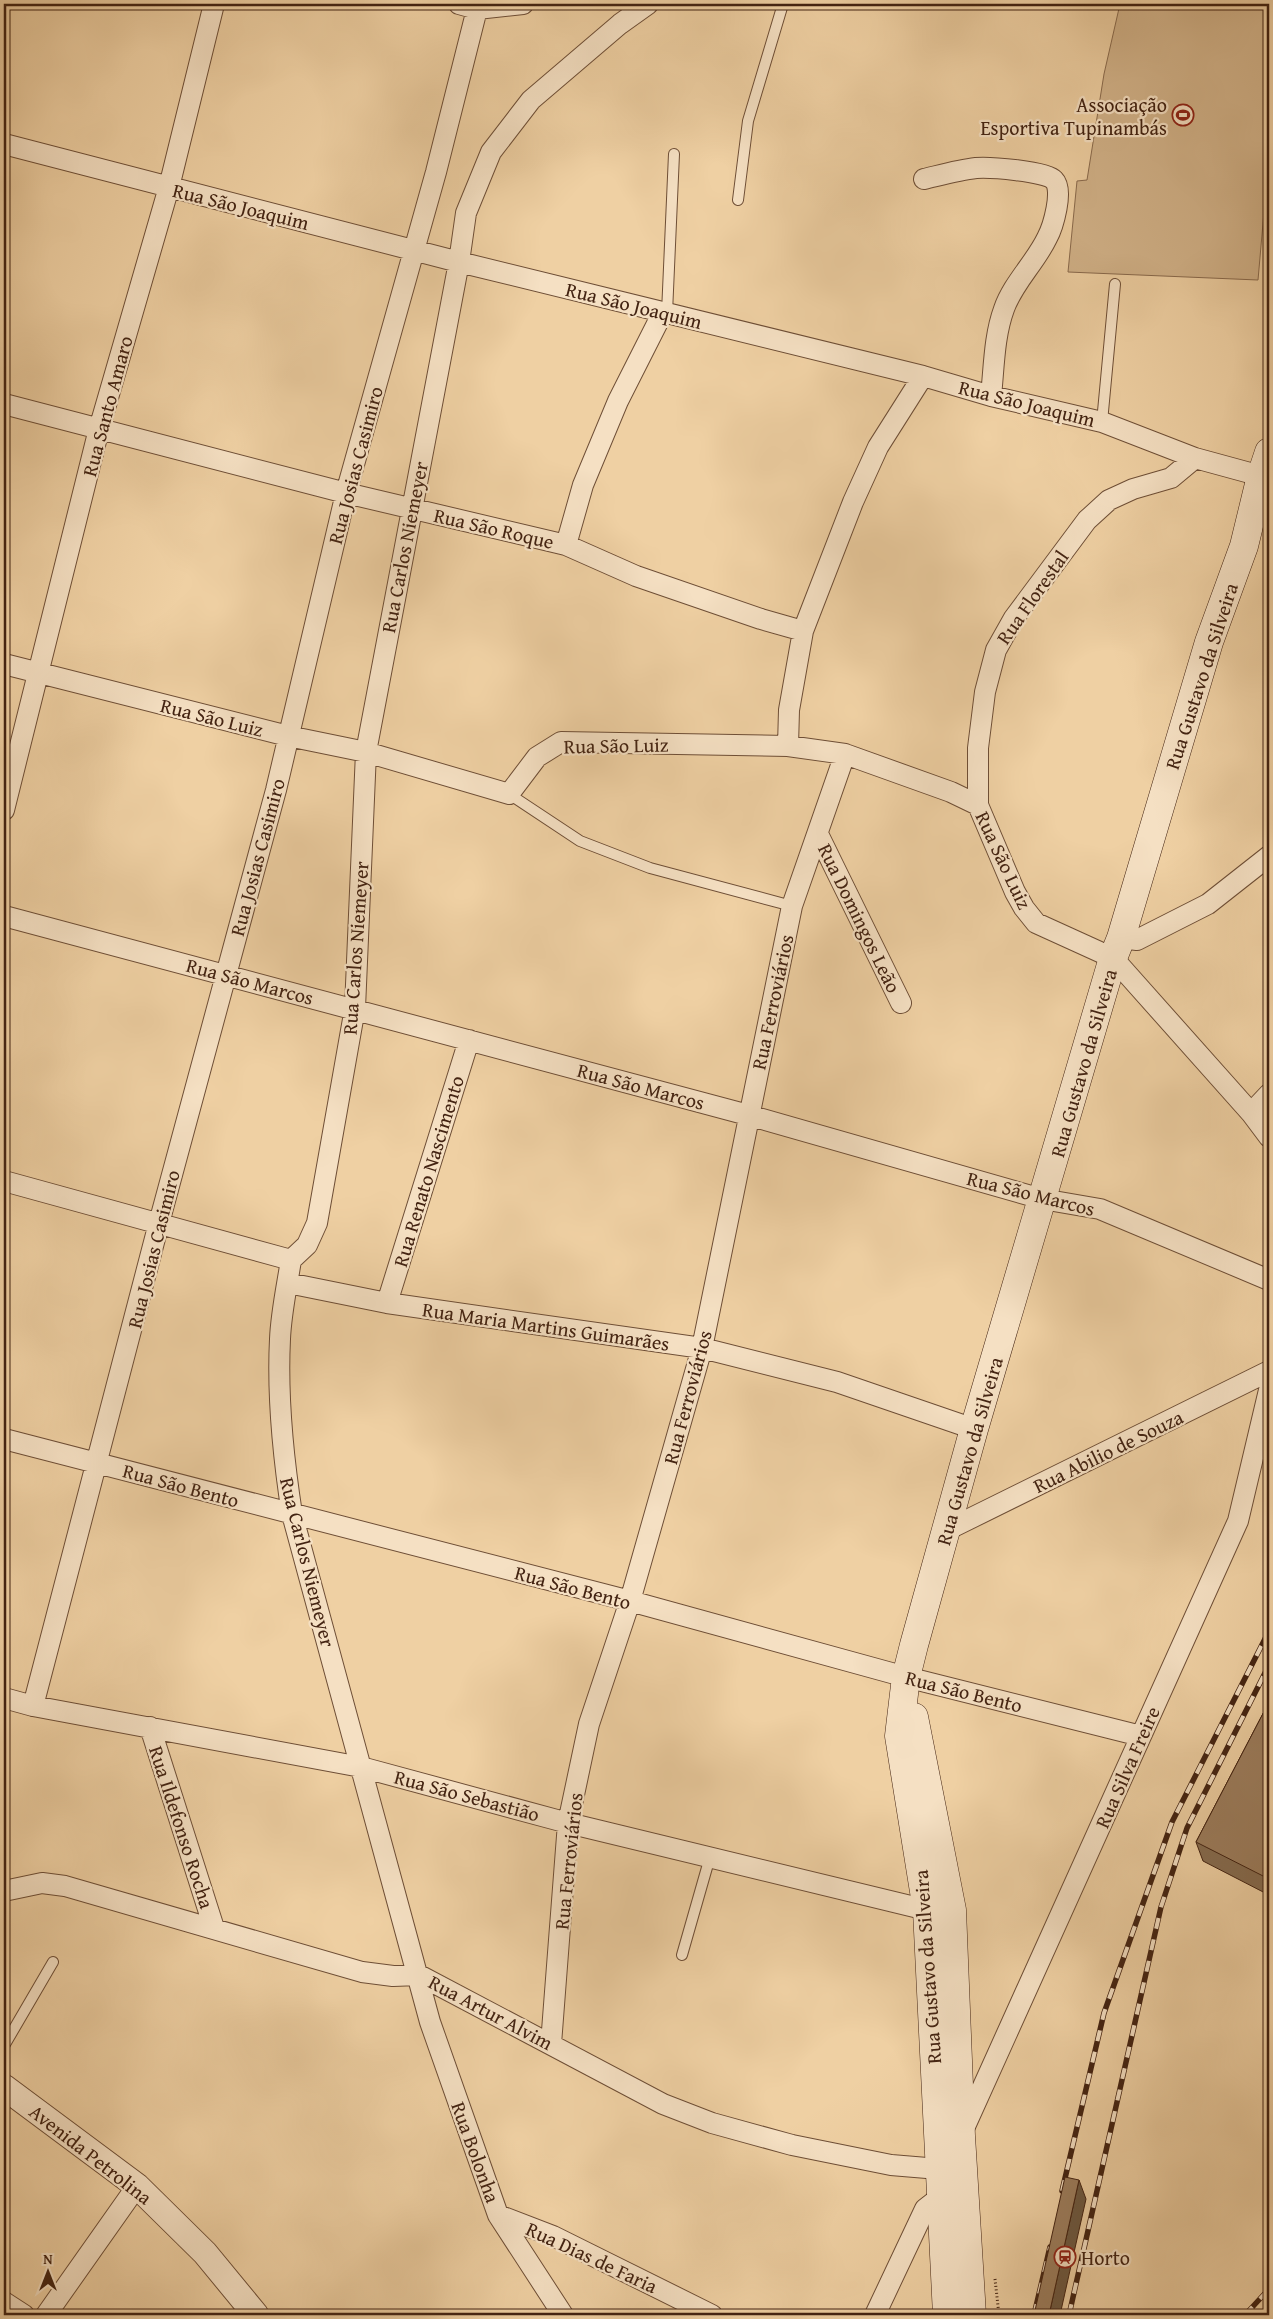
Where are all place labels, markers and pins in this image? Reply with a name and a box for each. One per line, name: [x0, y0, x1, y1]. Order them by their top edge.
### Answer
place label: Associação Esportiva Tupinambás: [980, 90, 1167, 142]
sports icon: Associação Esportiva Tupinambás: [1171, 103, 1195, 127]
place label: Horto: [1081, 2243, 1130, 2272]
station icon: Horto: [1053, 2245, 1077, 2269]

